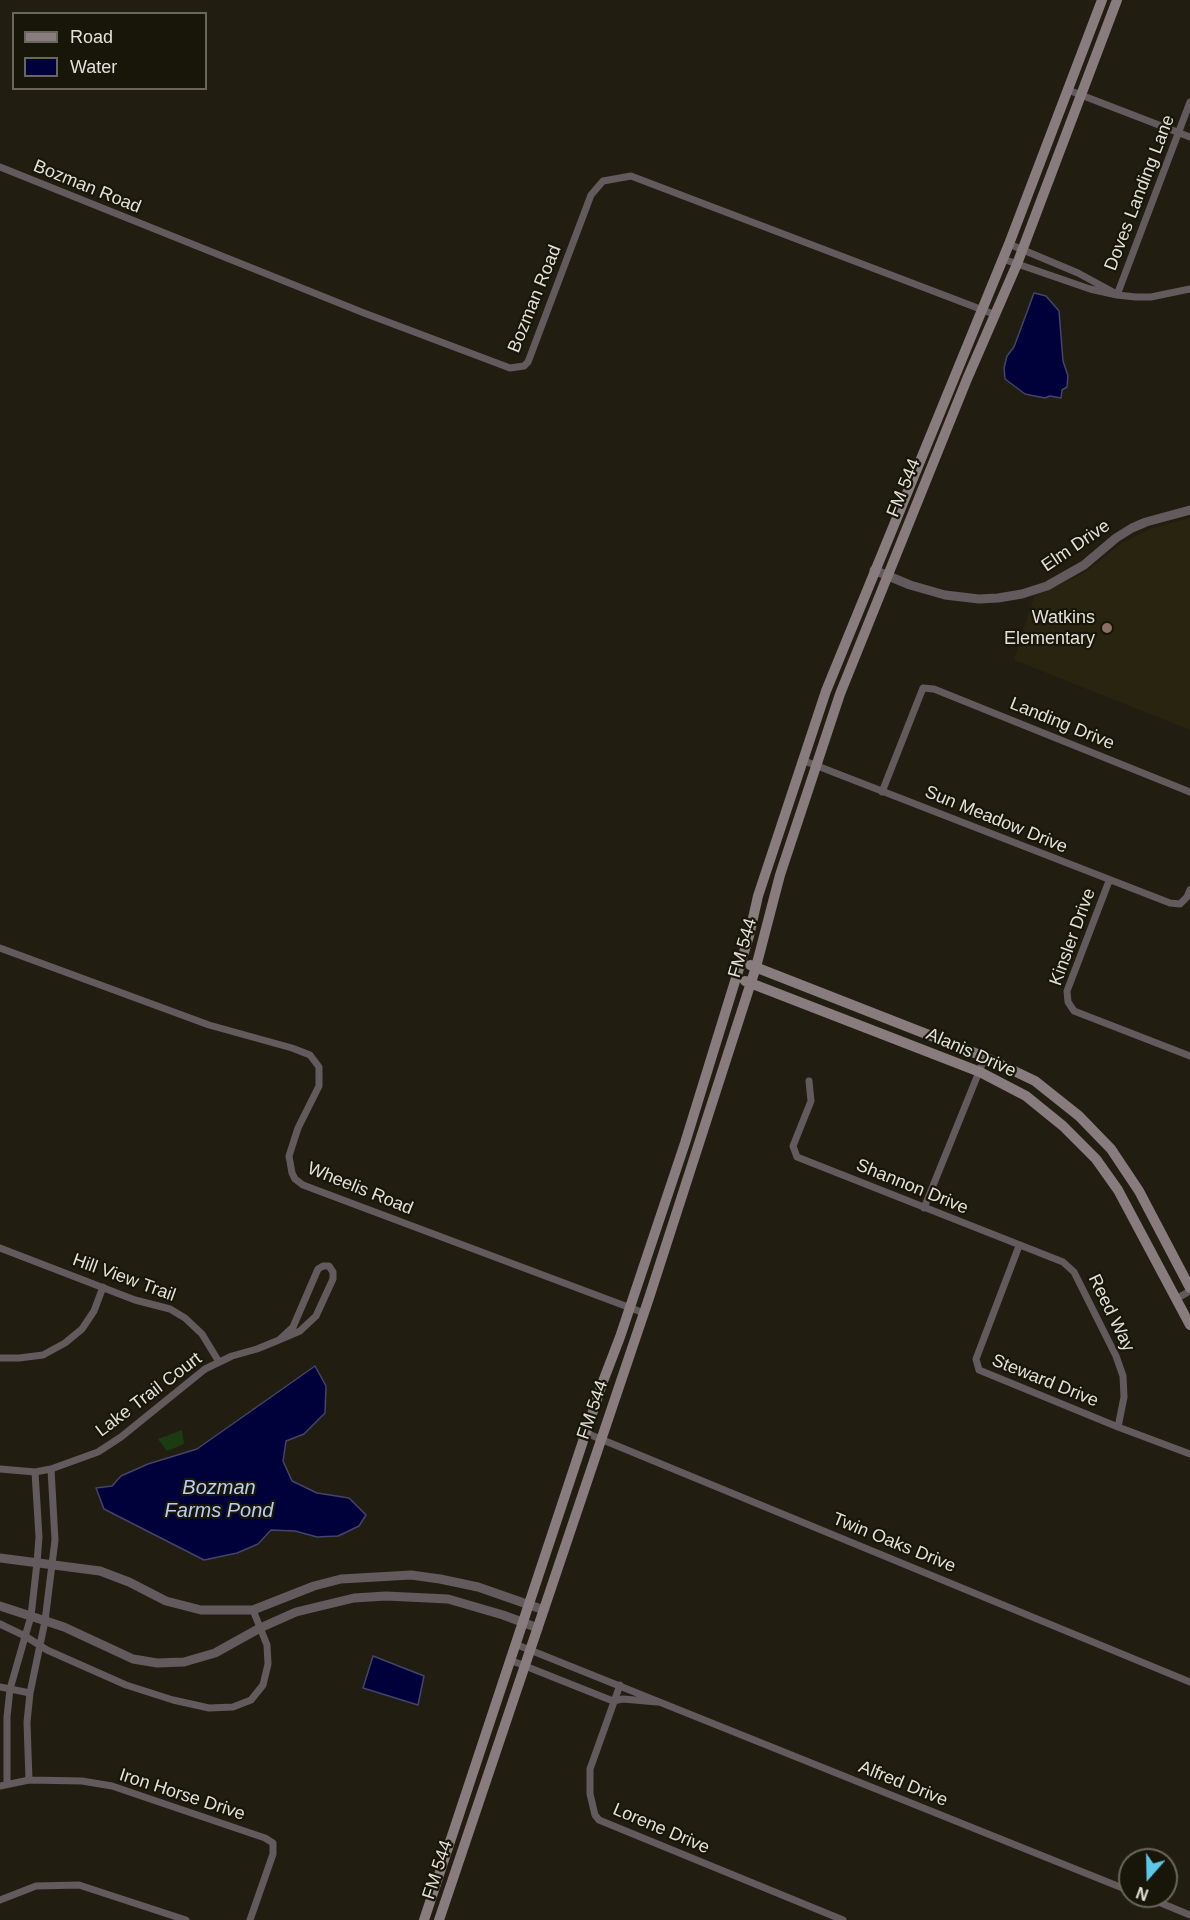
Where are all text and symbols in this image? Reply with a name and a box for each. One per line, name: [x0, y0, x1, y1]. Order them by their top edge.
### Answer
legend: [12, 12, 207, 90]
text: Road: [70, 27, 113, 47]
text: Water: [70, 57, 117, 77]
street label: Doves Landing Lane: [1100, 112, 1180, 274]
street label: Bozman Road: [30, 156, 144, 218]
street label: Bozman Road: [504, 242, 566, 356]
street label: FM 544: [883, 456, 925, 520]
street label: Elm Drive: [1038, 515, 1114, 577]
place label: Watkins Elementary: [1004, 607, 1095, 650]
marker: Watkins Elementary: [1100, 621, 1114, 635]
street label: Landing Drive: [1006, 693, 1118, 755]
street label: Sun Meadow Drive: [921, 782, 1071, 858]
street label: Kinsler Drive: [1045, 885, 1101, 989]
street label: FM 544: [724, 916, 762, 980]
street label: Alanis Drive: [923, 1024, 1019, 1082]
street label: Shannon Drive: [853, 1155, 971, 1219]
street label: Wheelis Road: [304, 1158, 416, 1220]
street label: Hill View Trail: [70, 1249, 178, 1307]
street label: Reed Way: [1083, 1271, 1139, 1355]
street label: Lake Trail Court: [92, 1348, 206, 1442]
street label: Steward Drive: [989, 1350, 1101, 1412]
street label: FM 544: [573, 1378, 613, 1442]
water label: Bozman Farms Pond: [165, 1476, 273, 1523]
street label: Twin Oaks Drive: [829, 1508, 959, 1578]
street label: Alfred Drive: [855, 1756, 951, 1812]
street label: Iron Horse Drive: [116, 1764, 248, 1826]
street label: Lorene Drive: [609, 1799, 713, 1859]
street label: FM 544: [418, 1838, 458, 1902]
north arrow: [1118, 1848, 1178, 1908]
text: N: [1134, 1884, 1151, 1903]

